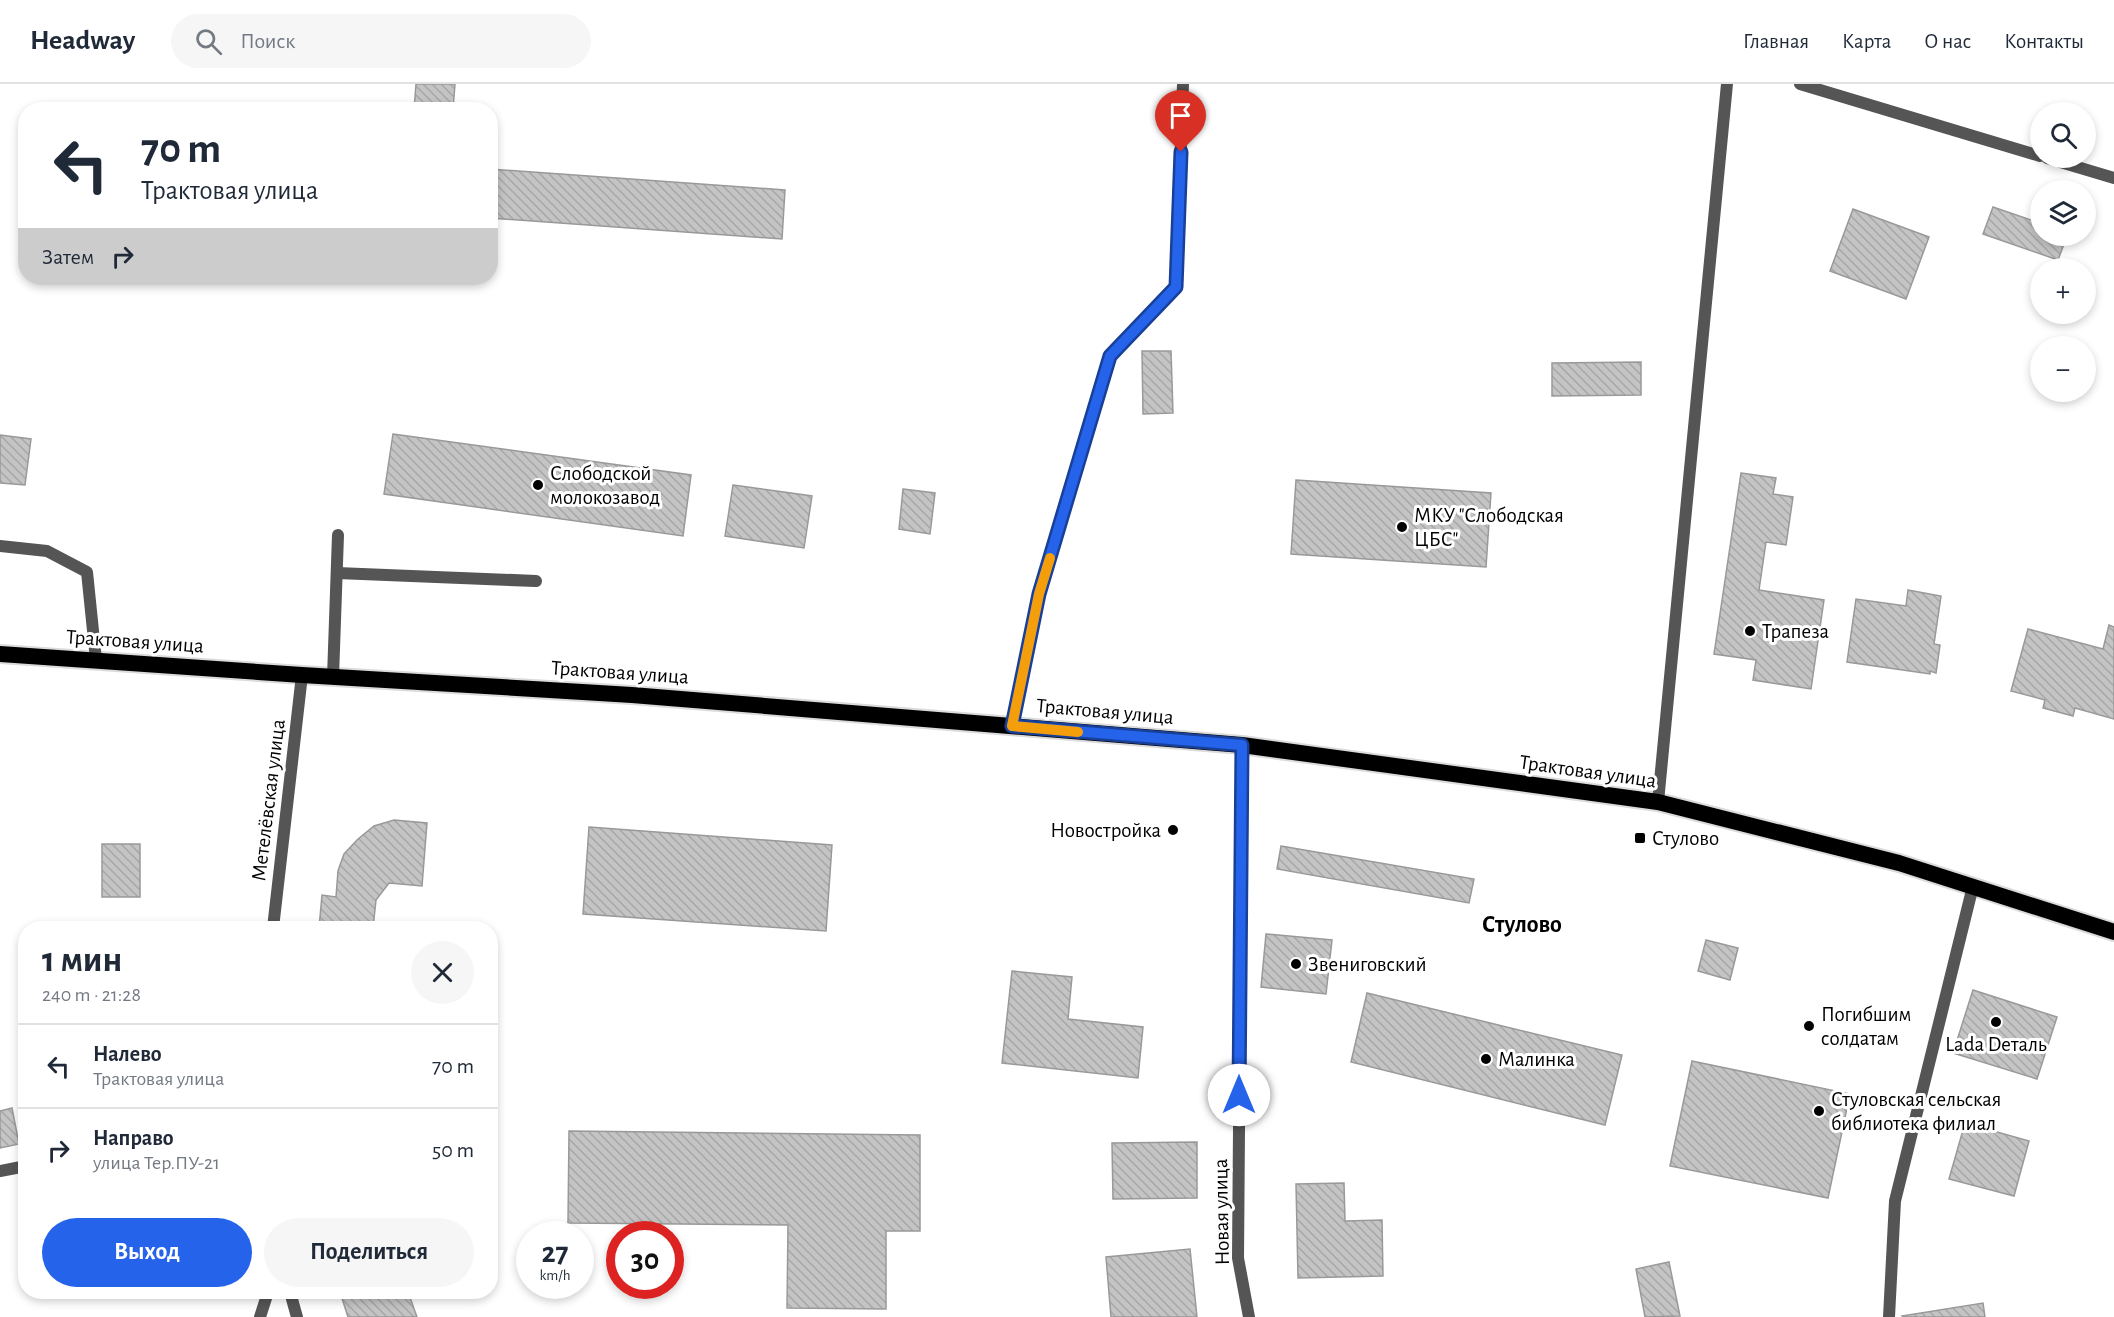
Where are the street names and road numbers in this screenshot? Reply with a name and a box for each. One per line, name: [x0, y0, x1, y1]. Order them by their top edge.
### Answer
street label: Трактовая улица: [65, 626, 205, 657]
street label: Трактовая улица: [550, 657, 690, 688]
street label: Трактовая улица: [1035, 695, 1175, 728]
street label: Метелёвская улица: [248, 718, 289, 882]
street label: Трактовая улица: [1518, 752, 1658, 792]
street label: Новая улица: [1210, 1158, 1233, 1266]

